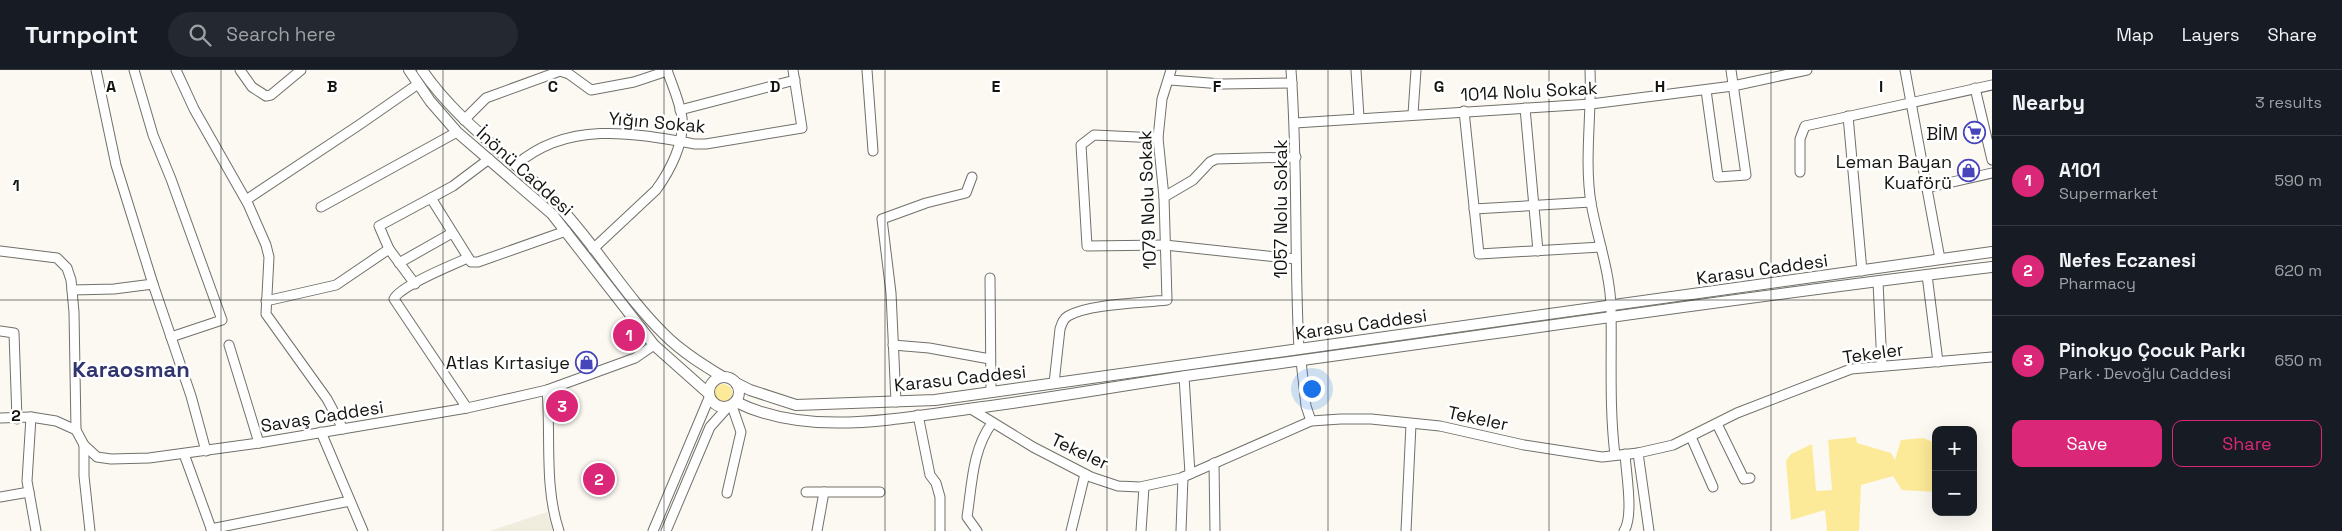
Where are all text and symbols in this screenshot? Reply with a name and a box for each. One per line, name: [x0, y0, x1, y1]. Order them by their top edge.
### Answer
search box: [168, 12, 518, 57]
text: Turnpoint: [25, 19, 138, 50]
icon: search: [186, 21, 214, 49]
text: Search here: [226, 22, 336, 47]
text: Map: [2116, 23, 2154, 46]
text: Layers: [2182, 23, 2239, 46]
text: Share: [2267, 23, 2317, 46]
text: A: [106, 76, 116, 97]
text: B: [327, 76, 337, 97]
text: C: [548, 76, 558, 97]
text: D: [770, 76, 780, 97]
text: E: [992, 76, 1001, 97]
text: F: [1213, 76, 1222, 97]
text: G: [1434, 76, 1444, 97]
street label: 1014 Nolu Sokak: [1460, 76, 1598, 106]
text: H: [1655, 76, 1665, 97]
text: I: [1879, 76, 1883, 97]
text: Nearby: [2012, 89, 2085, 116]
text: 3 results: [2255, 92, 2322, 113]
street label: Yığın Sokak: [607, 106, 707, 138]
street label: İnönü Caddesi: [472, 121, 578, 221]
supermarket icon: BİM: [1962, 121, 1986, 145]
place label: BİM: [1926, 122, 1958, 145]
street label: 1079 Nolu Sokak: [1133, 130, 1161, 270]
street label: 1057 Nolu Sokak: [1269, 139, 1292, 279]
place label: Leman Bayan Kuaförü: [1836, 150, 1952, 194]
text: A101: [2059, 158, 2101, 183]
shop icon: Leman Bayan Kuaförü: [1956, 159, 1980, 183]
text: 1: [2024, 170, 2032, 191]
text: 590 m: [2274, 170, 2322, 191]
text: 1: [12, 175, 20, 196]
text: Supermarket: [2059, 183, 2158, 204]
street label: Karasu Caddesi: [1695, 248, 1829, 290]
text: Nefes Eczanesi: [2059, 248, 2196, 273]
text: 2: [2023, 260, 2033, 281]
text: 620 m: [2274, 260, 2322, 281]
text: Pharmacy: [2059, 273, 2136, 294]
street label: Karasu Caddesi: [1294, 303, 1428, 345]
pin: 1: [613, 316, 645, 354]
street label: Tekeler: [1841, 337, 1905, 369]
text: Pinokyo Çocuk Parkı: [2059, 338, 2246, 363]
shop icon: Atlas Kırtasiye: [574, 350, 598, 374]
text: 3: [2023, 350, 2033, 371]
text: 650 m: [2274, 350, 2322, 371]
place label: Atlas Kırtasiye: [446, 351, 570, 374]
district label: Karaosman: [72, 355, 190, 383]
street label: Karasu Caddesi: [893, 360, 1027, 396]
text: Park · Devoğlu Caddesi: [2059, 363, 2231, 384]
your location: [1299, 376, 1325, 402]
pin: 3: [546, 387, 578, 425]
street label: Savaş Caddesi: [259, 395, 385, 437]
street label: Tekeler: [1446, 400, 1511, 436]
text: 2: [11, 405, 21, 426]
button: Save: [2012, 420, 2162, 467]
button: Share: [2172, 420, 2322, 467]
map controls: [1932, 426, 1977, 516]
button: +: [1932, 426, 1977, 471]
street label: Tekeler: [1047, 428, 1113, 474]
pin: 2: [583, 460, 615, 498]
button: −: [1932, 471, 1977, 516]

